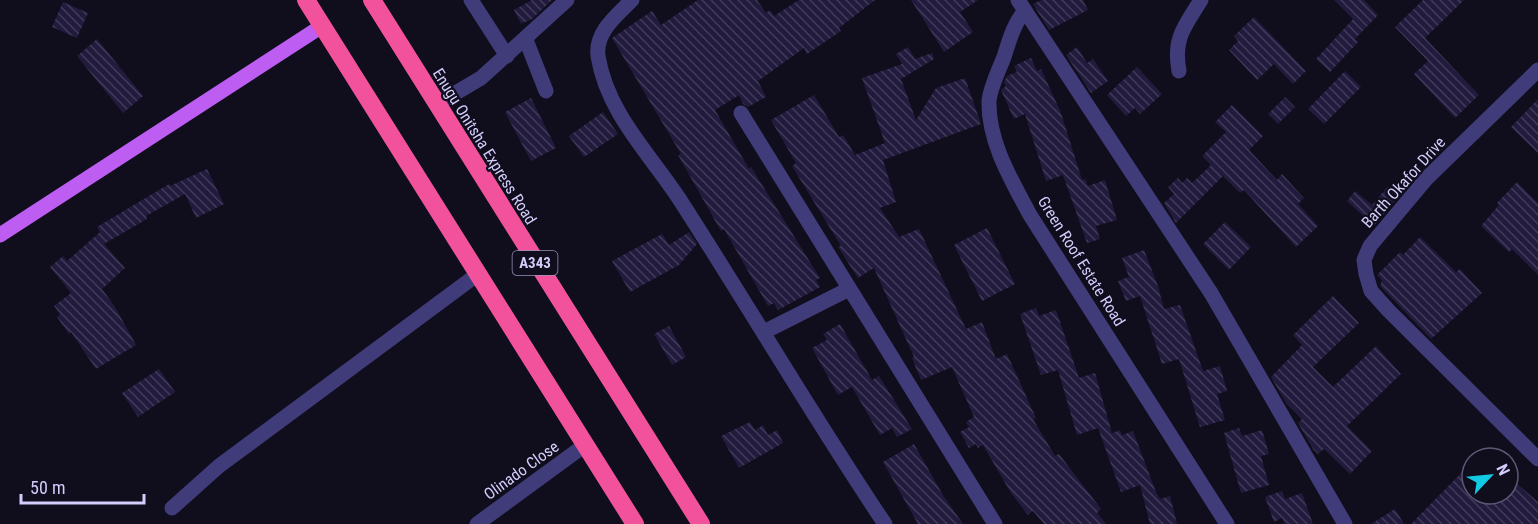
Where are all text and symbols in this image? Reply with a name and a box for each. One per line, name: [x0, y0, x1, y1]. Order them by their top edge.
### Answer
street label: Enugu Onitsha Express Road: [429, 65, 540, 228]
street label: Barth Okafor Drive: [1358, 133, 1449, 232]
street label: Green Roof Estate Road: [1034, 193, 1129, 330]
road number: A343: [512, 251, 558, 275]
street label: Olinado Close: [480, 437, 562, 504]
north arrow: [1460, 446, 1520, 506]
text: N: [1492, 461, 1514, 478]
scale bar: [21, 467, 144, 505]
text: 50 m: [30, 477, 65, 498]

